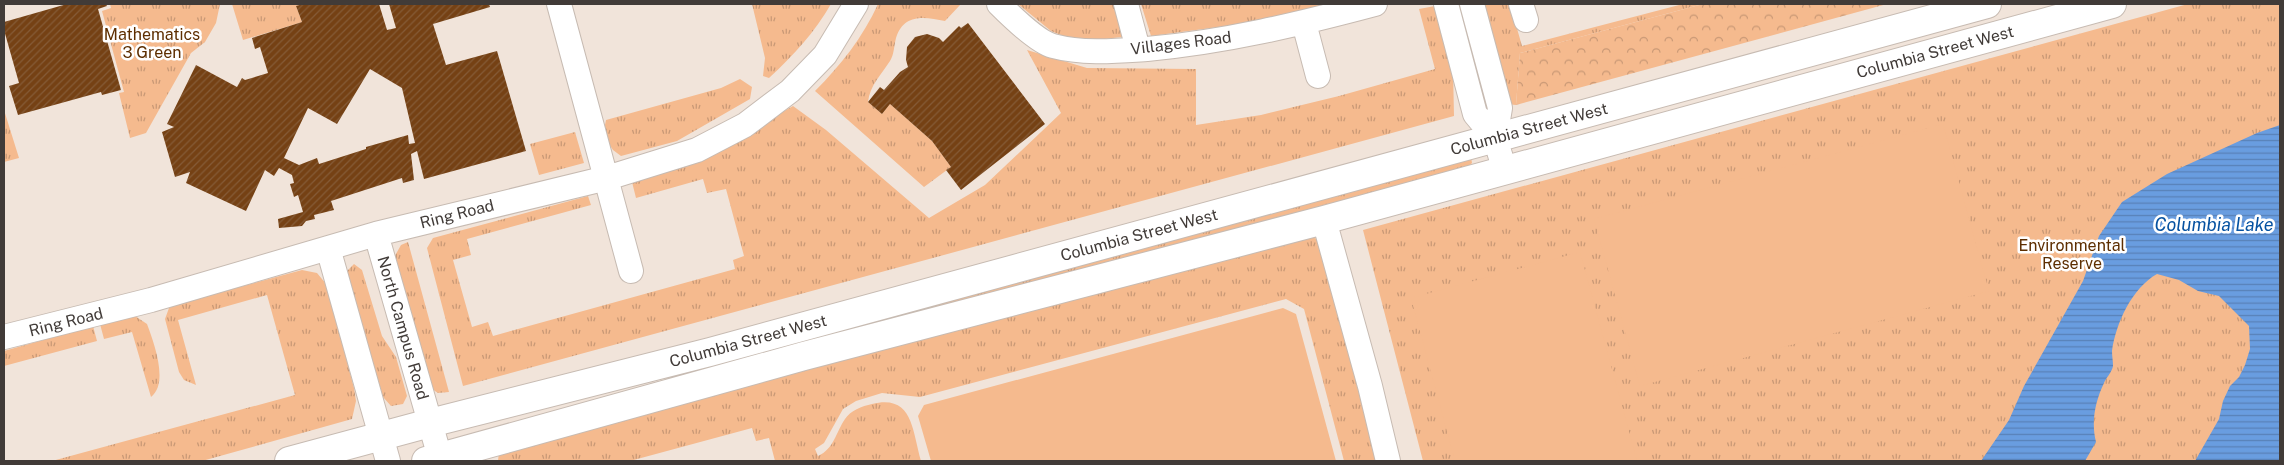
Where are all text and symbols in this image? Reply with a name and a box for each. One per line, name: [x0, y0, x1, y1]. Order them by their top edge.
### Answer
street label: Columbia Street West: [1854, 22, 2016, 82]
park label: Mathematics 3 Green: [104, 25, 200, 62]
street label: Villages Road: [1129, 27, 1233, 59]
street label: Columbia Street West: [1448, 99, 1610, 159]
street label: Ring Road: [418, 196, 496, 232]
street label: Columbia Street West: [1058, 205, 1220, 265]
water label: Columbia Lake: [2154, 214, 2274, 235]
park label: Environmental Reserve: [2019, 236, 2126, 273]
street label: North Campus Road: [373, 254, 433, 402]
street label: Ring Road: [27, 304, 105, 340]
street label: Columbia Street West: [667, 311, 829, 371]

